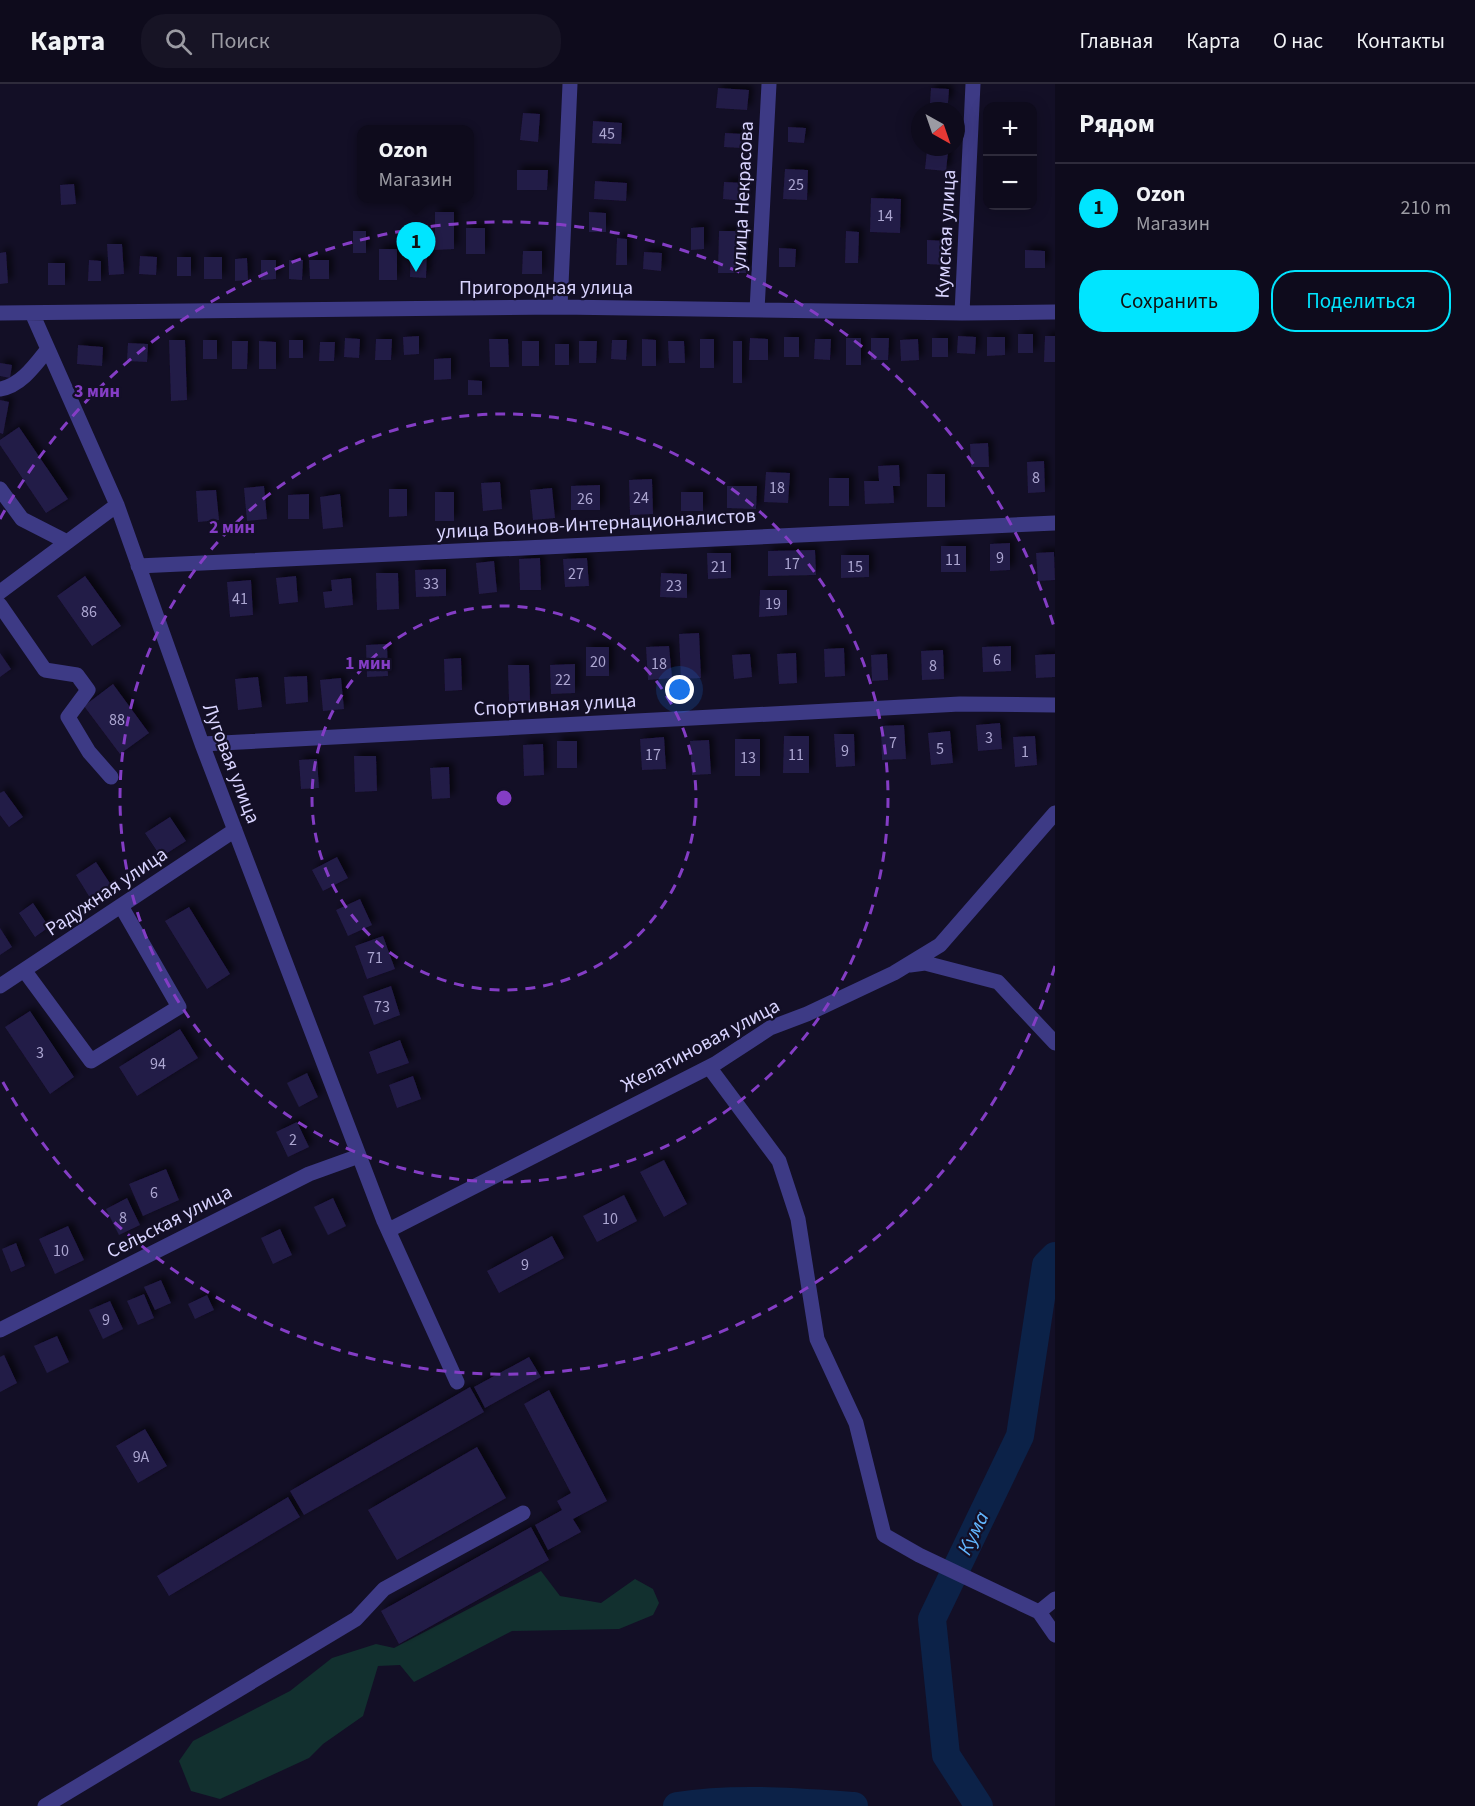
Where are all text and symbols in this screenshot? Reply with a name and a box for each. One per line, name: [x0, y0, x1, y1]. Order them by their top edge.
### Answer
search box: [141, 14, 561, 68]
text: Карта: [30, 21, 105, 61]
icon: search: [162, 25, 195, 58]
text: Поиск: [210, 25, 270, 57]
text: Главная: [1080, 26, 1153, 56]
text: Карта: [1186, 26, 1240, 56]
text: О нас: [1273, 26, 1323, 56]
text: Контакты: [1356, 26, 1445, 56]
north arrow: [911, 102, 965, 156]
map controls: [983, 102, 1037, 210]
button: +: [983, 102, 1037, 156]
text: Рядом: [1079, 105, 1155, 142]
street label: улица Некрасова: [725, 120, 761, 272]
house number: 45: [599, 123, 615, 145]
popup: [357, 125, 474, 203]
text: Ozon: [379, 134, 428, 166]
button: −: [983, 156, 1037, 210]
text: Магазин: [379, 166, 452, 194]
street label: Кумская улица: [929, 169, 963, 299]
house number: 25: [788, 174, 804, 196]
text: Ozon: [1136, 178, 1185, 210]
text: 1: [1093, 194, 1104, 222]
text: 210 m: [1401, 194, 1451, 222]
house number: 14: [877, 205, 893, 227]
text: Магазин: [1136, 210, 1210, 238]
pin: 1: [396, 222, 436, 272]
button: Сохранить: [1079, 270, 1259, 332]
button: Поделиться: [1271, 270, 1451, 332]
street label: Пригородная улица: [459, 274, 633, 302]
text: 3 мин: [74, 379, 120, 404]
house number: 8: [1032, 467, 1040, 489]
house number: 18: [769, 477, 785, 499]
house number: 24: [633, 487, 649, 509]
house number: 26: [577, 488, 593, 510]
street label: улица Воинов-Интернационалистов: [436, 502, 756, 546]
text: 2 мин: [209, 515, 255, 540]
house number: 9: [996, 547, 1004, 569]
house number: 11: [945, 549, 961, 571]
house number: 17: [784, 553, 800, 575]
house number: 21: [711, 556, 727, 578]
house number: 15: [847, 556, 863, 578]
house number: 27: [568, 563, 584, 585]
house number: 33: [423, 573, 439, 595]
house number: 23: [666, 575, 682, 597]
house number: 41: [232, 588, 248, 610]
house number: 19: [765, 593, 781, 615]
house number: 86: [81, 601, 97, 623]
house number: 6: [993, 649, 1001, 671]
text: 1 мин: [345, 651, 391, 676]
house number: 20: [590, 651, 606, 673]
house number: 18: [651, 653, 667, 675]
house number: 8: [929, 655, 937, 677]
house number: 22: [555, 669, 571, 691]
your location: [665, 675, 694, 704]
street label: Спортивная улица: [473, 687, 637, 723]
street label: Луговая улица: [195, 699, 267, 828]
house number: 88: [109, 709, 125, 731]
house number: 3: [985, 727, 993, 749]
house number: 7: [889, 732, 897, 754]
house number: 5: [936, 738, 944, 760]
house number: 9: [841, 740, 849, 762]
house number: 1: [1021, 741, 1029, 763]
house number: 17: [645, 744, 661, 766]
house number: 11: [788, 744, 804, 766]
house number: 13: [740, 747, 756, 769]
centre of rings: [494, 788, 514, 808]
street label: Радужная улица: [40, 841, 173, 943]
house number: 71: [367, 947, 383, 969]
street label: Желатиновая улица: [616, 992, 785, 1100]
house number: 73: [374, 996, 390, 1018]
house number: 3: [36, 1042, 44, 1064]
house number: 94: [150, 1053, 166, 1075]
house number: 2: [289, 1129, 297, 1151]
street label: Сельская улица: [102, 1178, 237, 1266]
house number: 6: [150, 1182, 158, 1204]
house number: 8: [119, 1207, 127, 1229]
house number: 10: [602, 1208, 618, 1230]
house number: 10: [53, 1240, 69, 1262]
house number: 9: [521, 1254, 529, 1276]
house number: 9: [102, 1309, 110, 1331]
house number: 9А: [133, 1446, 150, 1468]
water label: Кума: [950, 1506, 996, 1560]

